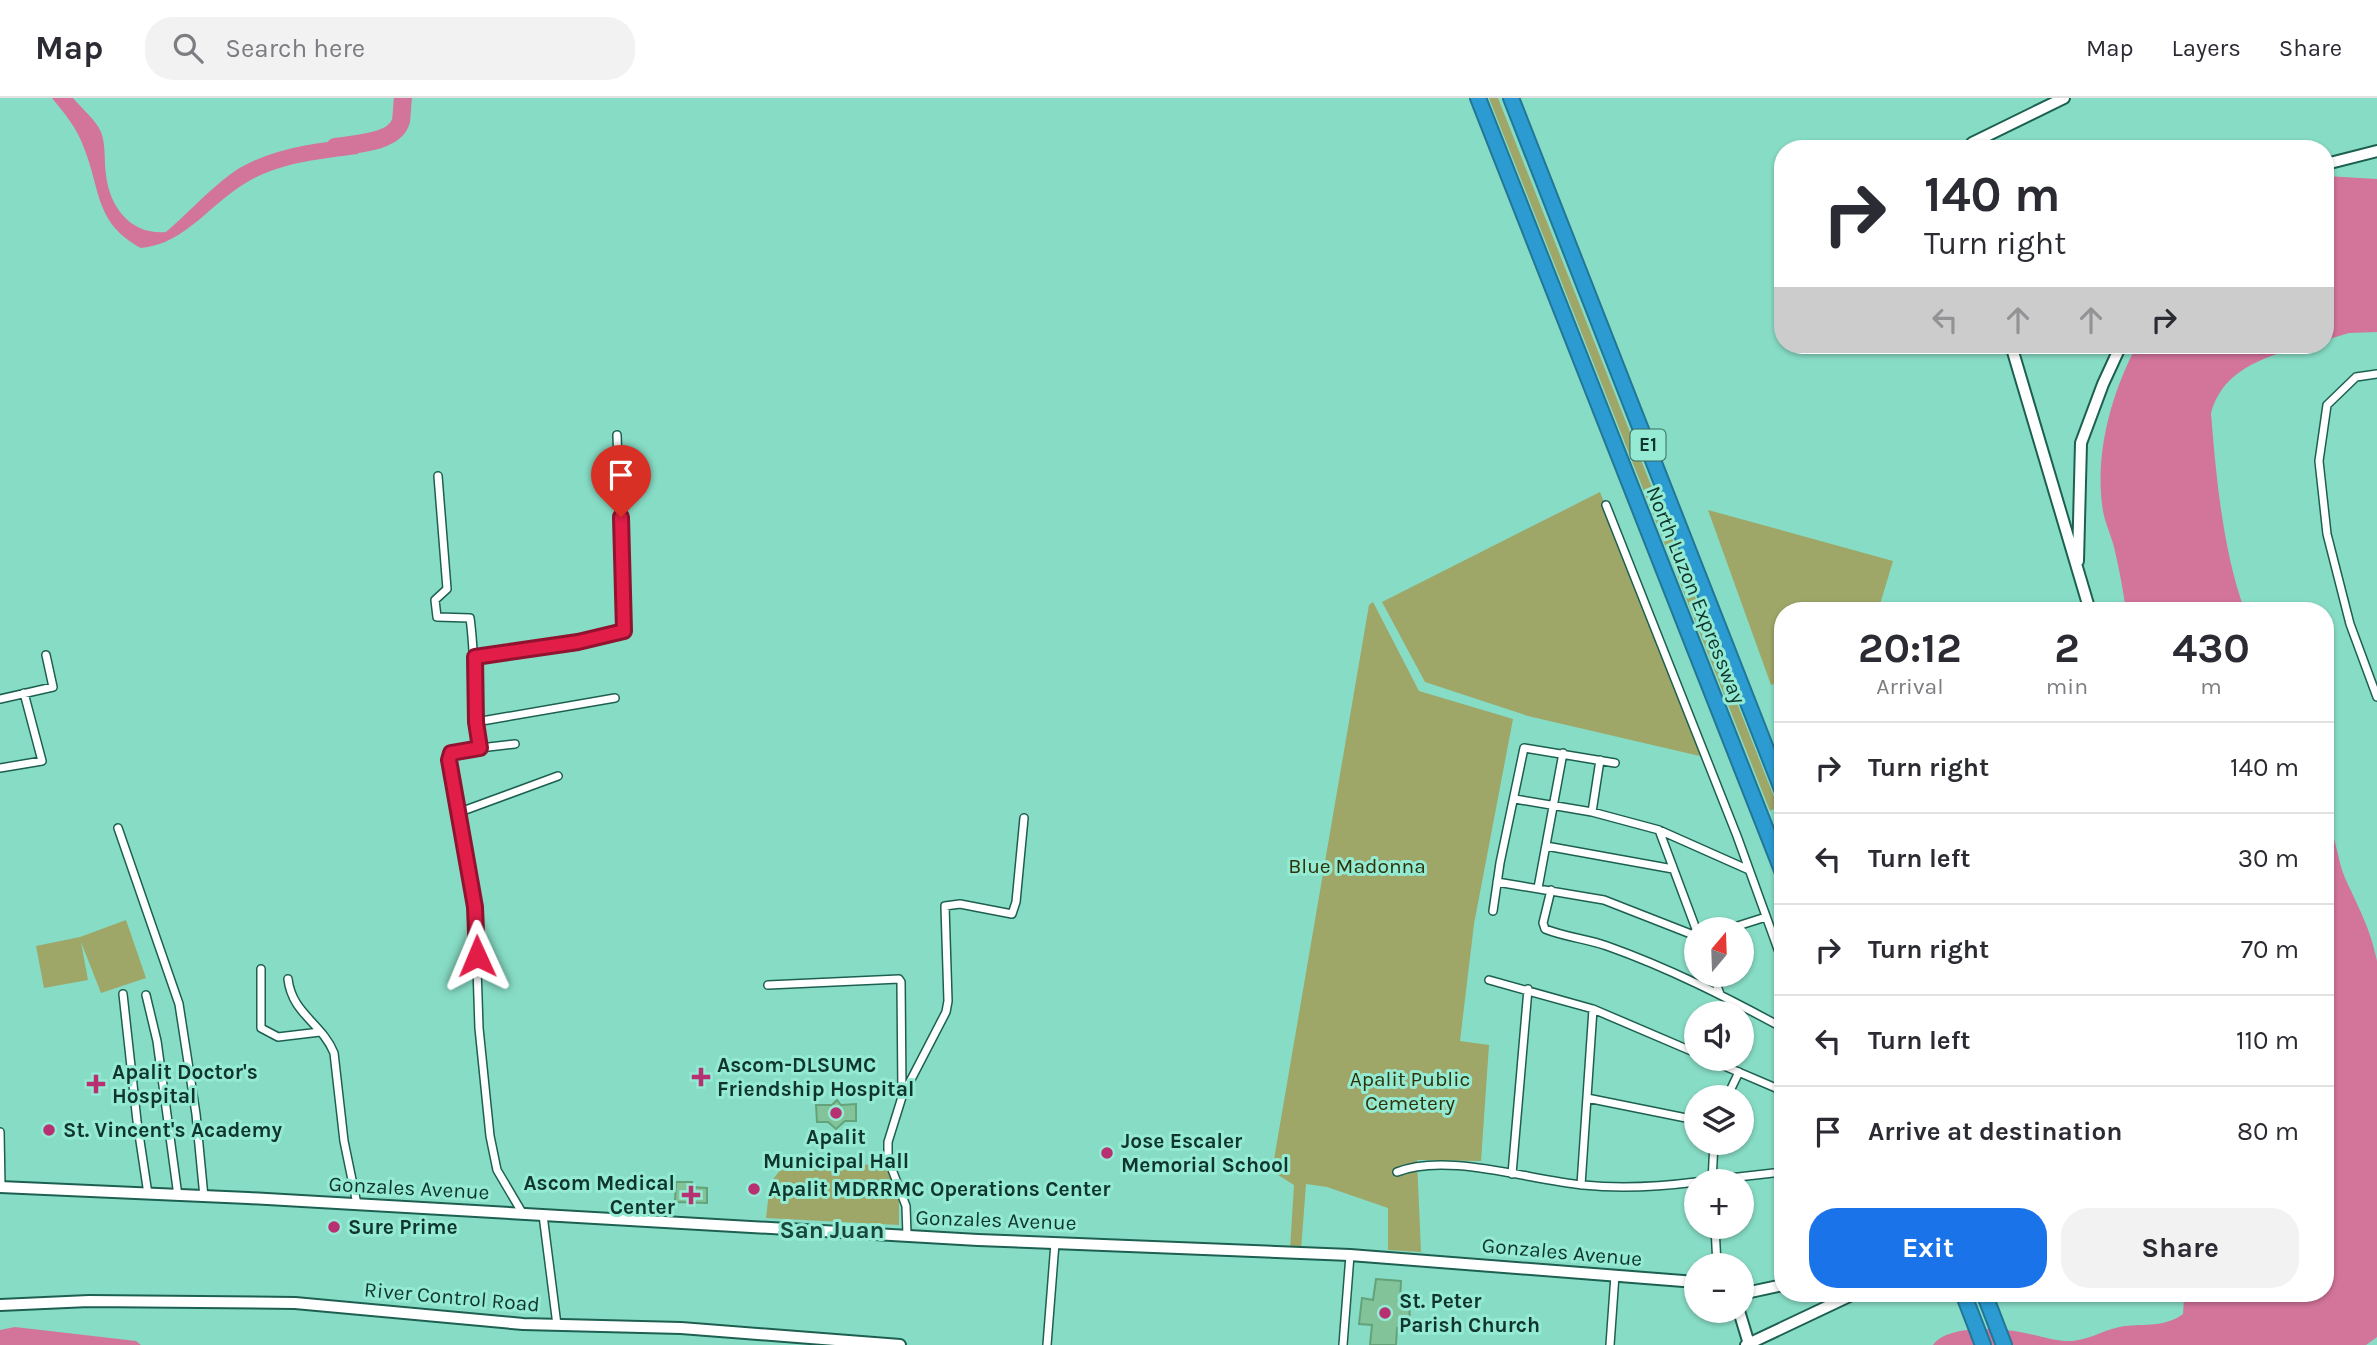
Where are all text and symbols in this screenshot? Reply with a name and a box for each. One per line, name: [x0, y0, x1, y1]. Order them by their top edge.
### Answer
search box: [145, 17, 635, 80]
text: Map: [35, 29, 103, 67]
icon: search: [169, 29, 207, 67]
text: Search here: [225, 33, 365, 64]
text: Map: [2086, 34, 2134, 62]
text: Layers: [2172, 34, 2241, 62]
text: Share: [2279, 34, 2342, 62]
text: 140 m: [1924, 166, 2061, 223]
icon: right: [1809, 168, 1900, 259]
text: Turn right: [1924, 225, 2066, 262]
icon: left: [1926, 301, 1964, 339]
icon: ahead: [1999, 301, 2037, 339]
icon: ahead: [2072, 301, 2110, 339]
icon: right: [2145, 301, 2183, 339]
road number: E1: [1630, 430, 1666, 460]
pin: [591, 445, 651, 517]
icon: arrive: [602, 456, 640, 494]
street label: North Luzon Expressway: [1641, 483, 1751, 707]
text: 20:12: [1858, 623, 1962, 673]
text: 2: [2054, 623, 2080, 673]
text: 430: [2172, 623, 2250, 673]
text: Arrival: [1876, 673, 1944, 700]
text: min: [2046, 673, 2088, 700]
text: m: [2200, 673, 2222, 700]
icon: right: [1809, 749, 1847, 787]
text: Turn right: [1868, 752, 1989, 783]
text: 140 m: [2230, 752, 2299, 783]
icon: left: [1809, 840, 1847, 878]
text: Turn left: [1868, 843, 1970, 874]
text: 30 m: [2238, 843, 2299, 874]
park label: Blue Madonna: [1288, 854, 1426, 878]
north arrow: [1684, 917, 1754, 987]
map controls: [1684, 917, 1754, 1323]
position arrow: [440, 919, 514, 993]
icon: right: [1809, 931, 1847, 969]
text: Turn right: [1868, 934, 1989, 965]
text: 70 m: [2241, 934, 2299, 965]
button: sound: [1684, 1001, 1754, 1071]
icon: left: [1809, 1022, 1847, 1060]
text: Turn left: [1868, 1025, 1970, 1056]
text: 110 m: [2236, 1025, 2299, 1056]
place label: Ascom-DLSUMC Friendship Hospital: [717, 1053, 914, 1101]
place label: Apalit Doctor's Hospital: [112, 1060, 258, 1108]
marker: Ascom-DLSUMC Friendship Hospital: [691, 1067, 711, 1087]
park label: Apalit Public Cemetery: [1350, 1067, 1470, 1115]
marker: Apalit Doctor's Hospital: [86, 1074, 106, 1094]
button: layers: [1684, 1085, 1754, 1155]
marker: Apalit Municipal Hall: [828, 1105, 844, 1121]
icon: arrive: [1809, 1113, 1847, 1151]
text: Arrive at destination: [1868, 1116, 2122, 1147]
text: 80 m: [2237, 1116, 2299, 1147]
place label: St. Vincent's Academy: [63, 1118, 282, 1142]
marker: St. Vincent's Academy: [41, 1122, 57, 1138]
place label: Apalit Municipal Hall: [763, 1125, 909, 1173]
place label: Jose Escaler Memorial School: [1121, 1129, 1289, 1177]
marker: Jose Escaler Memorial School: [1099, 1145, 1115, 1161]
button: +: [1684, 1169, 1754, 1239]
place label: Ascom Medical Center: [523, 1171, 676, 1219]
street label: Gonzales Avenue: [328, 1172, 490, 1204]
place label: Apalit MDRRMC Operations Center: [768, 1177, 1111, 1201]
marker: Apalit MDRRMC Operations Center: [746, 1181, 762, 1197]
marker: Ascom Medical Center: [681, 1185, 701, 1205]
street label: Gonzales Avenue: [915, 1205, 1077, 1235]
button: Exit: [1809, 1208, 2047, 1288]
button: Share: [2061, 1208, 2299, 1288]
place label: Sure Prime: [348, 1215, 458, 1239]
district label: San Juan: [779, 1216, 885, 1244]
marker: Sure Prime: [326, 1219, 342, 1235]
street label: Gonzales Avenue: [1481, 1233, 1643, 1271]
button: −: [1684, 1253, 1754, 1323]
street label: River Control Road: [363, 1277, 541, 1317]
place label: St. Peter Parish Church: [1399, 1289, 1540, 1337]
marker: St. Peter Parish Church: [1377, 1305, 1393, 1321]

